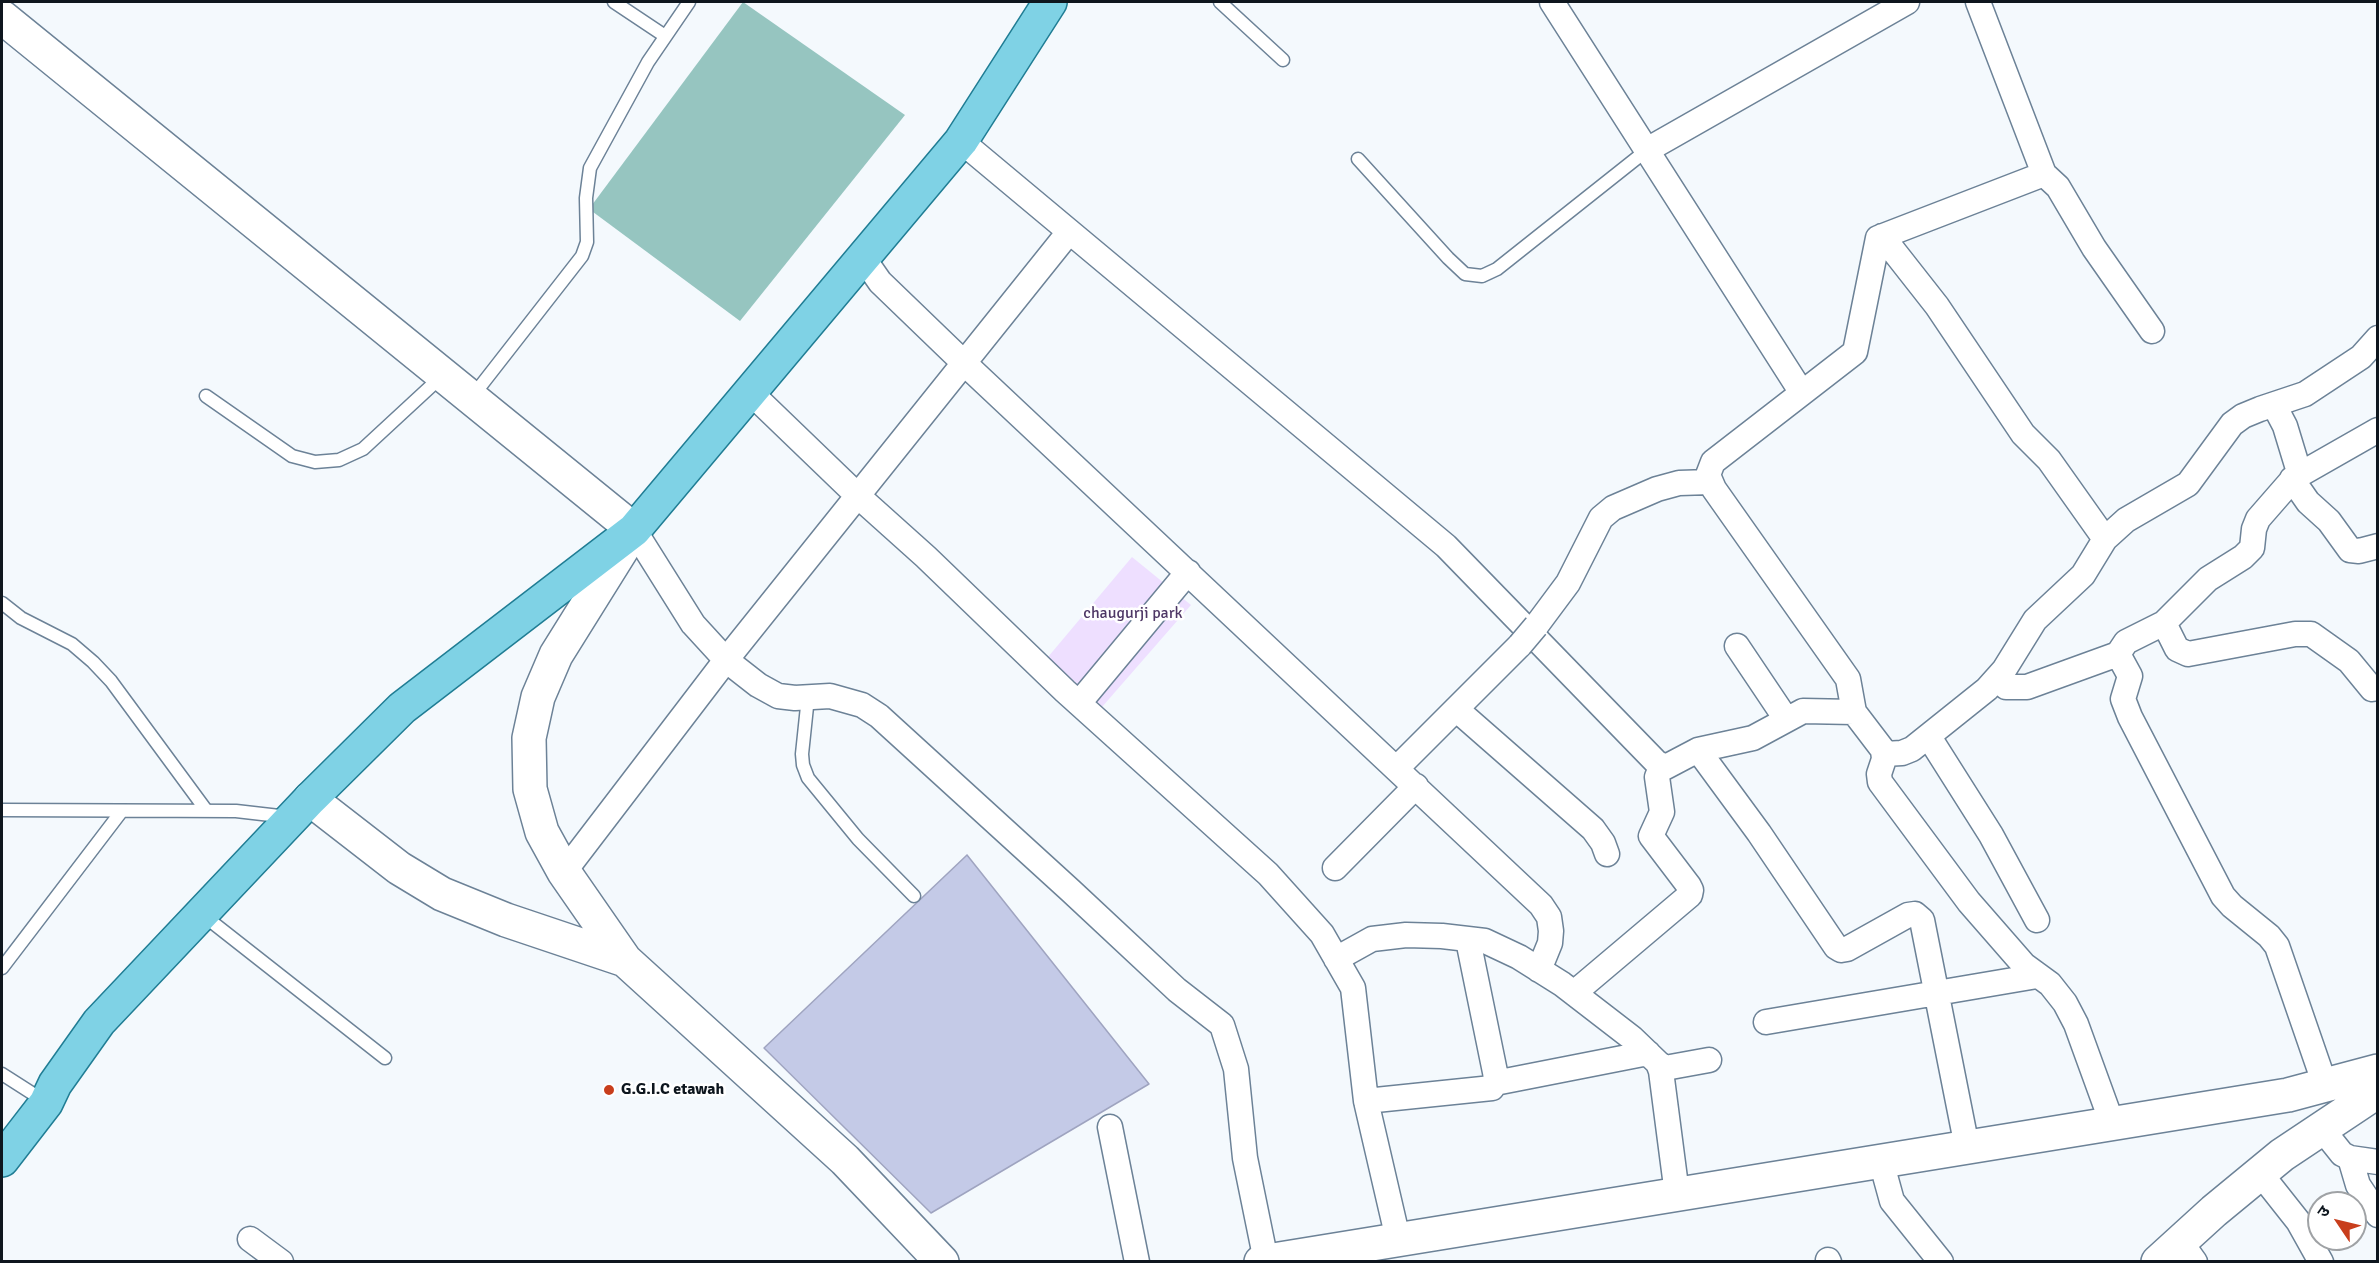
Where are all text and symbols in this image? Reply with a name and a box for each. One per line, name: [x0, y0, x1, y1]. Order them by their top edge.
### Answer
park label: chaugurji park: [1083, 604, 1183, 624]
place label: G.G.I.C etawah: [621, 1080, 724, 1100]
marker: G.G.I.C etawah: [602, 1083, 616, 1097]
north arrow: [2307, 1191, 2367, 1251]
text: उ: [2313, 1202, 2335, 1221]

